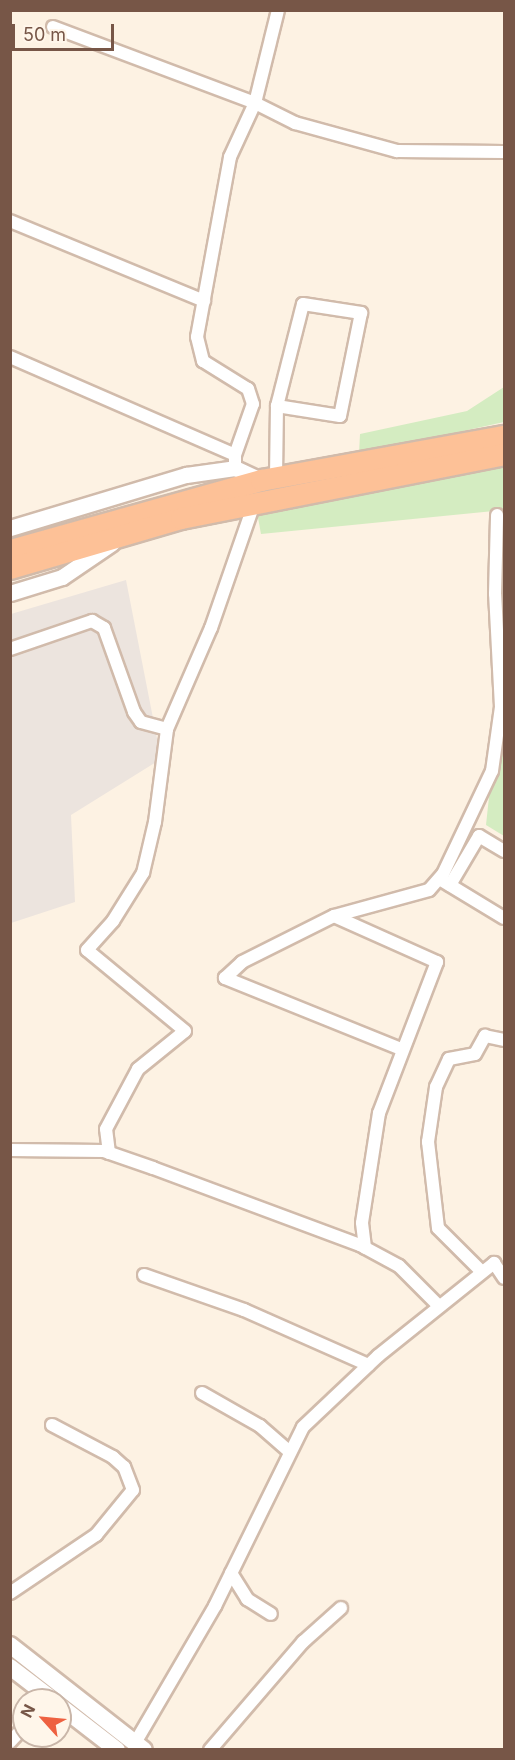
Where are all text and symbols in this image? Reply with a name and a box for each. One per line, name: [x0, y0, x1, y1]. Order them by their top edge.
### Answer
scale bar: [15, 12, 117, 50]
text: 50 m: [23, 24, 66, 45]
north arrow: [12, 1688, 72, 1748]
text: N: [16, 1701, 39, 1721]

